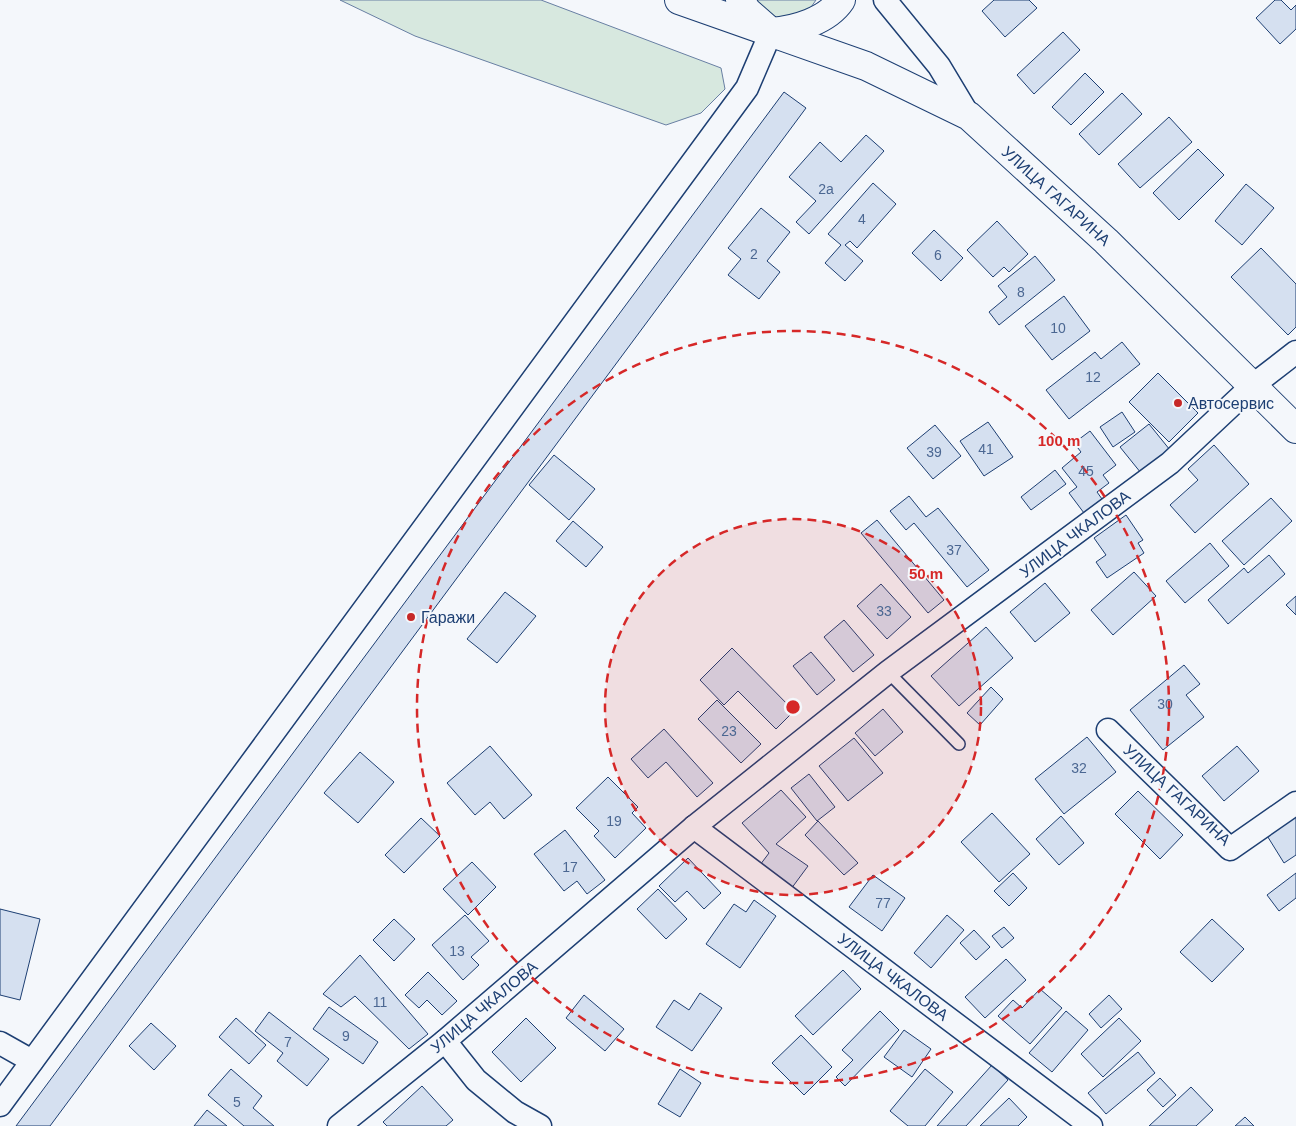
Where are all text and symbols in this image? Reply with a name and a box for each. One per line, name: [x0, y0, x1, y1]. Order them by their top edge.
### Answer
street label: УЛИЦА ГАГАРИНА: [998, 143, 1114, 249]
house number: 2а: [818, 181, 834, 197]
house number: 4: [858, 211, 866, 227]
house number: 2: [750, 246, 758, 262]
house number: 6: [934, 247, 942, 263]
house number: 8: [1017, 284, 1025, 300]
house number: 10: [1050, 320, 1066, 336]
house number: 12: [1085, 369, 1101, 385]
place label: Автосервис: [1188, 395, 1274, 412]
marker: Автосервис: [1172, 397, 1184, 409]
text: 100 m: [1038, 432, 1080, 449]
house number: 41: [978, 441, 994, 457]
house number: 39: [926, 444, 942, 460]
house number: 45: [1078, 463, 1094, 479]
street label: УЛИЦА ЧКАЛОВА: [1017, 487, 1134, 581]
house number: 37: [946, 542, 962, 558]
text: 50 m: [909, 565, 943, 582]
house number: 33: [876, 603, 892, 619]
place label: Гаражи: [421, 609, 475, 626]
marker: Гаражи: [405, 611, 417, 623]
house number: 30: [1157, 696, 1173, 712]
centre of rings: [784, 698, 802, 716]
house number: 23: [721, 723, 737, 739]
street label: УЛИЦА ГАГАРИНА: [1120, 741, 1234, 849]
house number: 32: [1071, 760, 1087, 776]
house number: 19: [606, 813, 622, 829]
house number: 17: [562, 859, 578, 875]
house number: 77: [875, 895, 891, 911]
street label: УЛИЦА ЧКАЛОВА: [835, 930, 952, 1024]
house number: 13: [449, 943, 465, 959]
street label: УЛИЦА ЧКАЛОВА: [427, 957, 541, 1056]
house number: 11: [373, 994, 387, 1010]
house number: 9: [342, 1028, 350, 1044]
house number: 7: [284, 1034, 292, 1050]
house number: 5: [233, 1094, 241, 1110]

